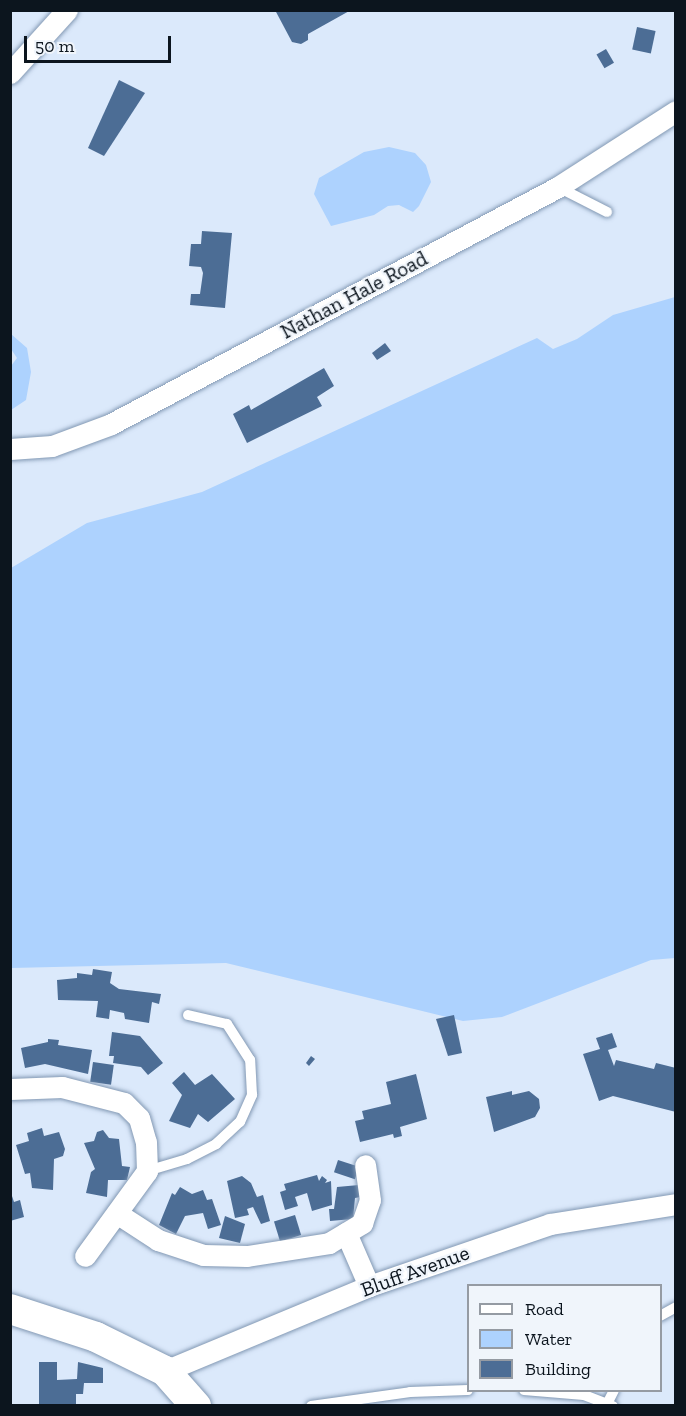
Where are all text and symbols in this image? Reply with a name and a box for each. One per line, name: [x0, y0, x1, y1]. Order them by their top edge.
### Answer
scale bar: [27, 24, 174, 62]
text: 50 m: [35, 35, 74, 57]
street label: Nathan Hale Road: [276, 246, 432, 344]
street label: Bluff Avenue: [357, 1240, 473, 1302]
legend: [467, 1284, 662, 1392]
text: Road: [525, 1298, 564, 1320]
text: Water: [525, 1328, 572, 1350]
text: Building: [525, 1358, 591, 1380]

